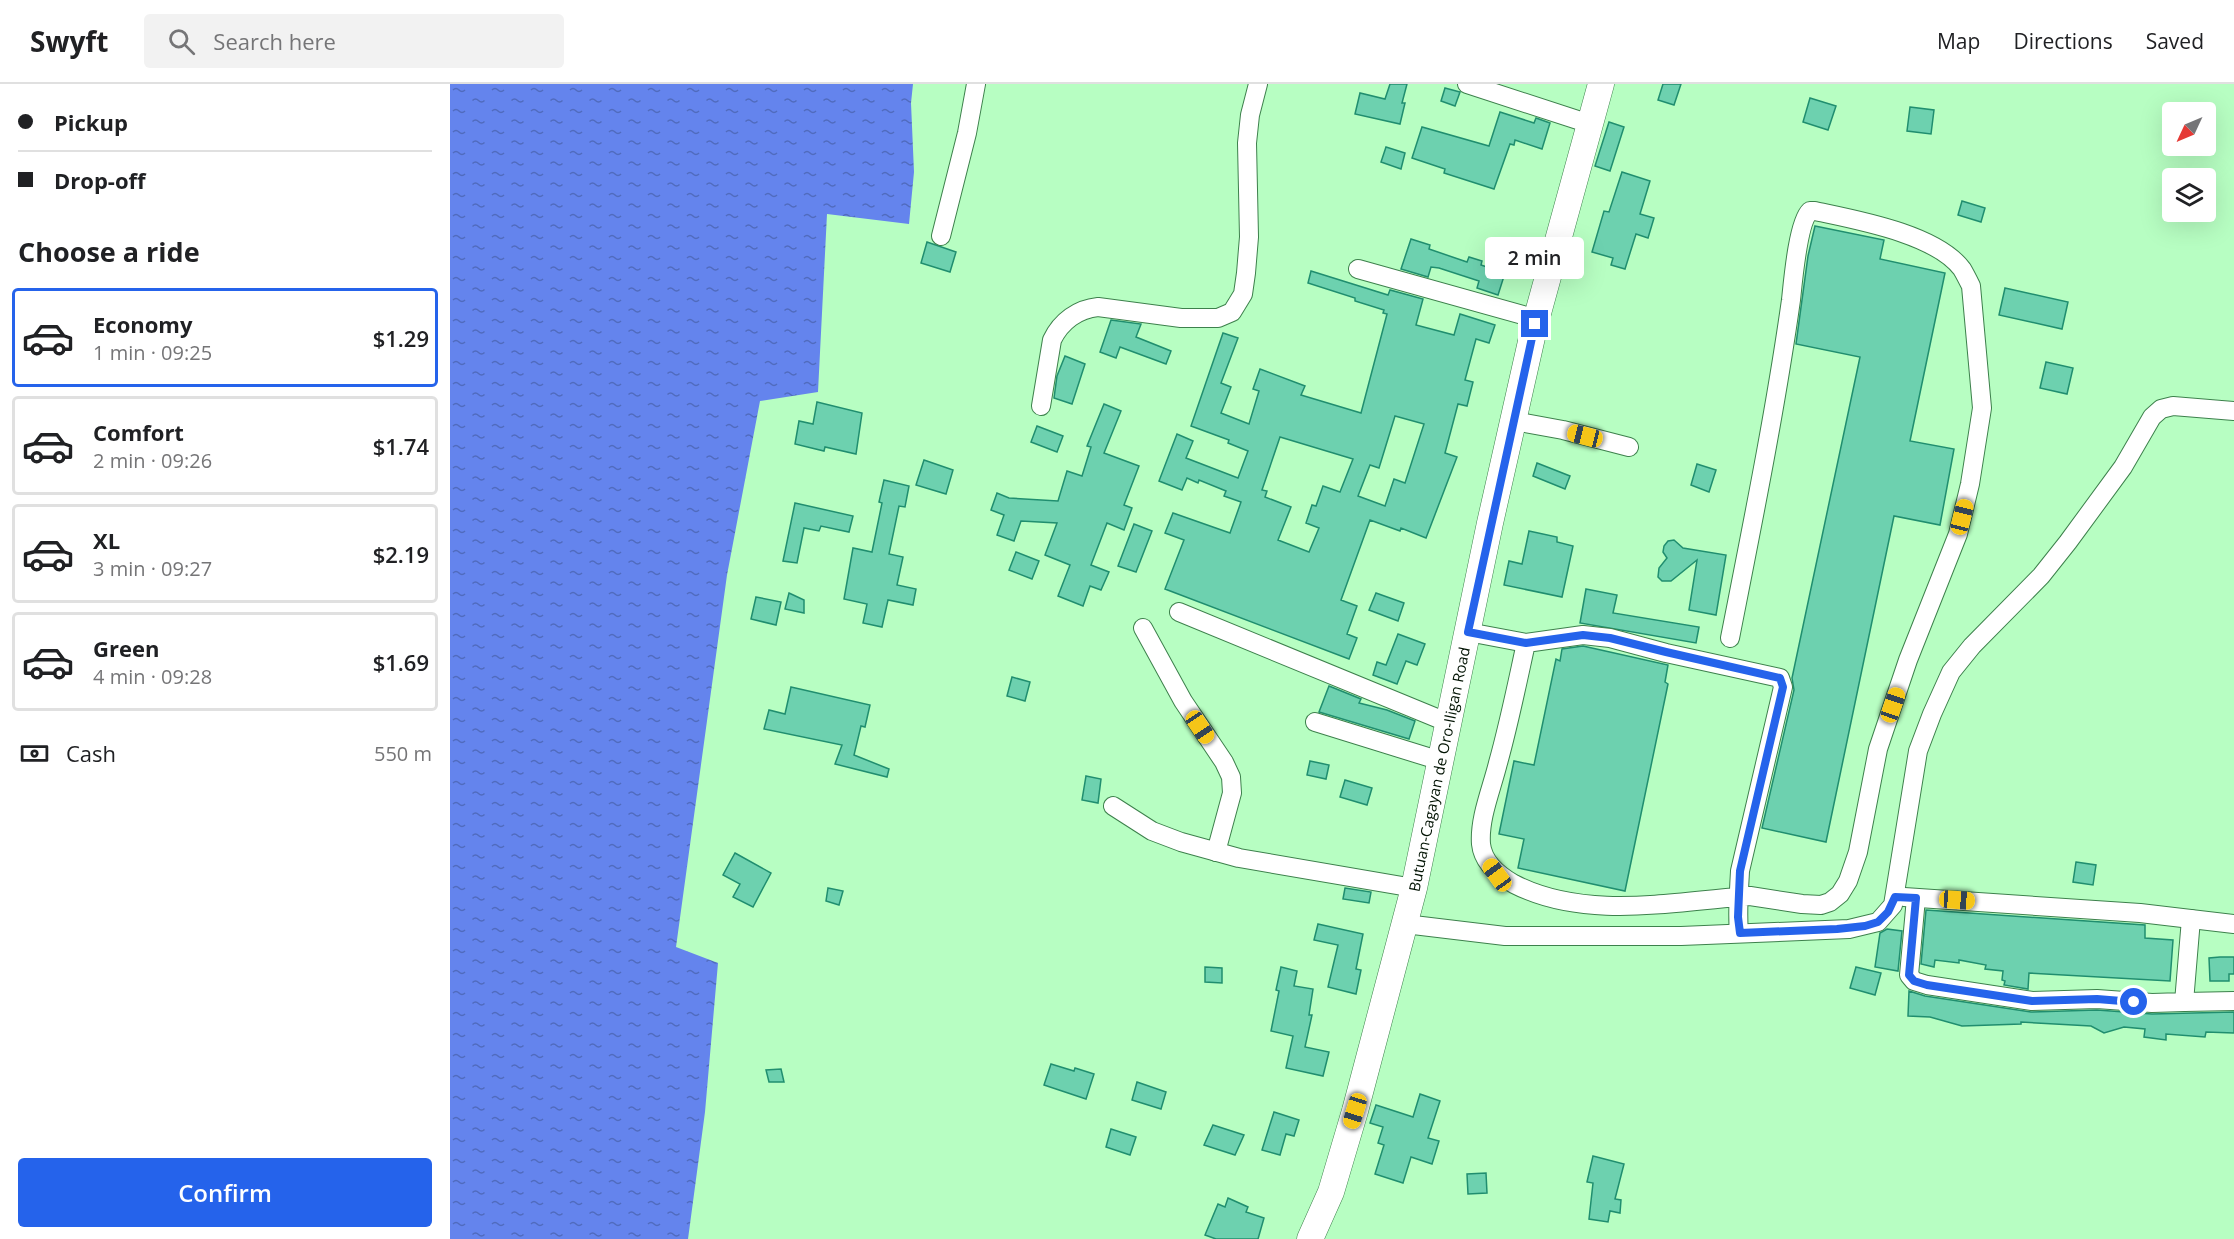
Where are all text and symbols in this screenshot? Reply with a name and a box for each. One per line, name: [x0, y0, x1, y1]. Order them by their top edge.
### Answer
search box: [144, 14, 564, 68]
text: Swyft: [30, 22, 108, 60]
icon: search: [165, 25, 198, 58]
text: Search here: [213, 26, 336, 56]
text: Map: [1937, 27, 1980, 55]
text: Directions: [2013, 27, 2113, 55]
text: Saved: [2146, 27, 2204, 55]
north arrow: [2162, 102, 2216, 156]
map controls: [2162, 102, 2216, 222]
text: Pickup: [54, 107, 128, 137]
text: Drop-off: [54, 165, 146, 195]
button: layers: [2162, 168, 2216, 222]
text: Choose a ride: [18, 233, 200, 270]
callout: 2 min: [1486, 237, 1584, 279]
text: 2 min: [1508, 244, 1562, 271]
text: Economy: [93, 309, 192, 339]
route end: [1521, 310, 1548, 337]
icon: car: [21, 311, 75, 365]
text: $1.29: [373, 323, 429, 353]
text: 1 min · 09:25: [93, 339, 212, 366]
text: Comfort: [93, 417, 184, 447]
icon: car: [21, 419, 75, 473]
car: [1565, 423, 1605, 449]
text: $1.74: [373, 431, 429, 461]
text: 2 min · 09:26: [93, 447, 212, 474]
car: [1949, 497, 1975, 537]
text: XL: [93, 525, 120, 555]
icon: car: [21, 527, 75, 581]
text: $2.19: [373, 539, 429, 569]
text: 3 min · 09:27: [93, 555, 212, 582]
text: Green: [93, 633, 159, 663]
icon: car: [21, 635, 75, 689]
street label: Butuan-Cagayan de Oro-Iligan Road: [1404, 645, 1474, 893]
text: $1.69: [373, 647, 429, 677]
text: 4 min · 09:28: [93, 663, 212, 690]
car: [1879, 685, 1907, 725]
car: [1182, 707, 1218, 747]
icon: cash: [18, 737, 51, 770]
text: Cash: [66, 738, 116, 768]
text: 550 m: [374, 740, 432, 767]
car: [1479, 855, 1515, 895]
car: [1938, 890, 1976, 910]
route start: [2120, 988, 2147, 1015]
car: [1341, 1091, 1369, 1131]
button: Confirm: [18, 1158, 432, 1227]

